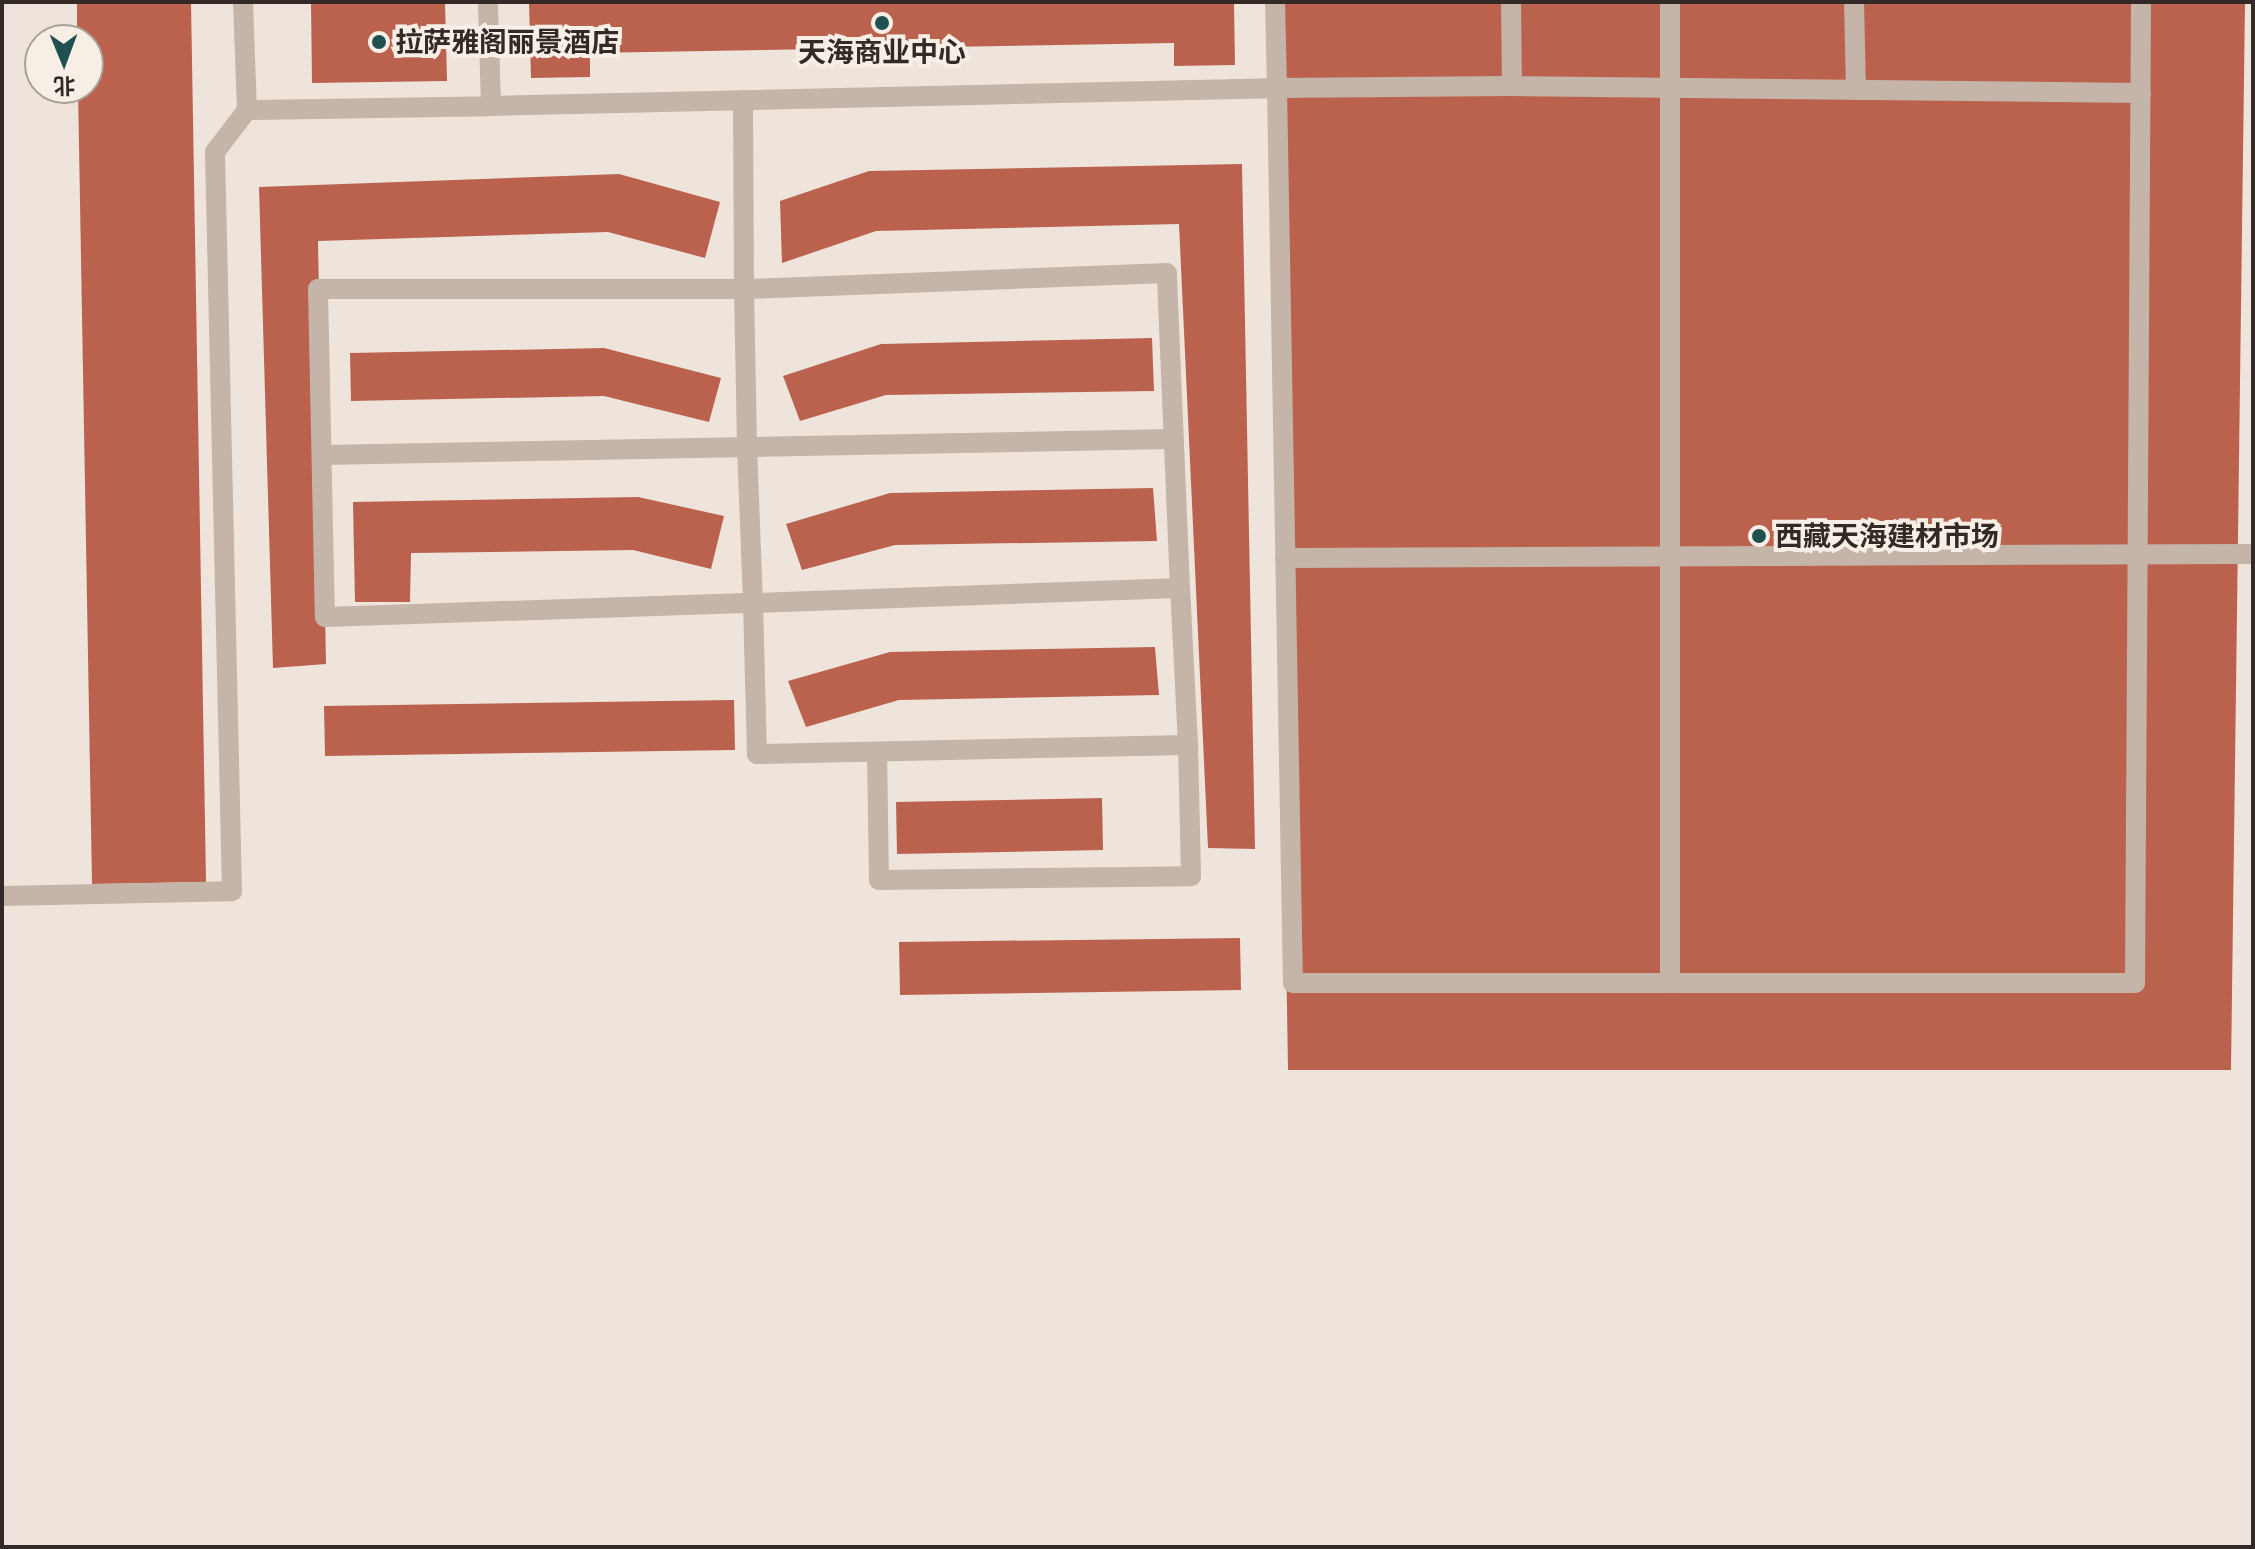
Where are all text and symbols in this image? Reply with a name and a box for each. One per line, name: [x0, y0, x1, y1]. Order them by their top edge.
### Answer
marker: 天海商业中心: [873, 14, 891, 32]
north arrow: [24, 24, 104, 104]
place label: 拉萨雅阁丽景酒店: [395, 25, 619, 59]
marker: 拉萨雅阁丽景酒店: [370, 33, 388, 51]
place label: 天海商业中心: [798, 35, 966, 69]
text: 北: [53, 72, 76, 100]
place label: 西藏天海建材市场: [1775, 519, 1999, 553]
marker: 西藏天海建材市场: [1750, 527, 1768, 545]

